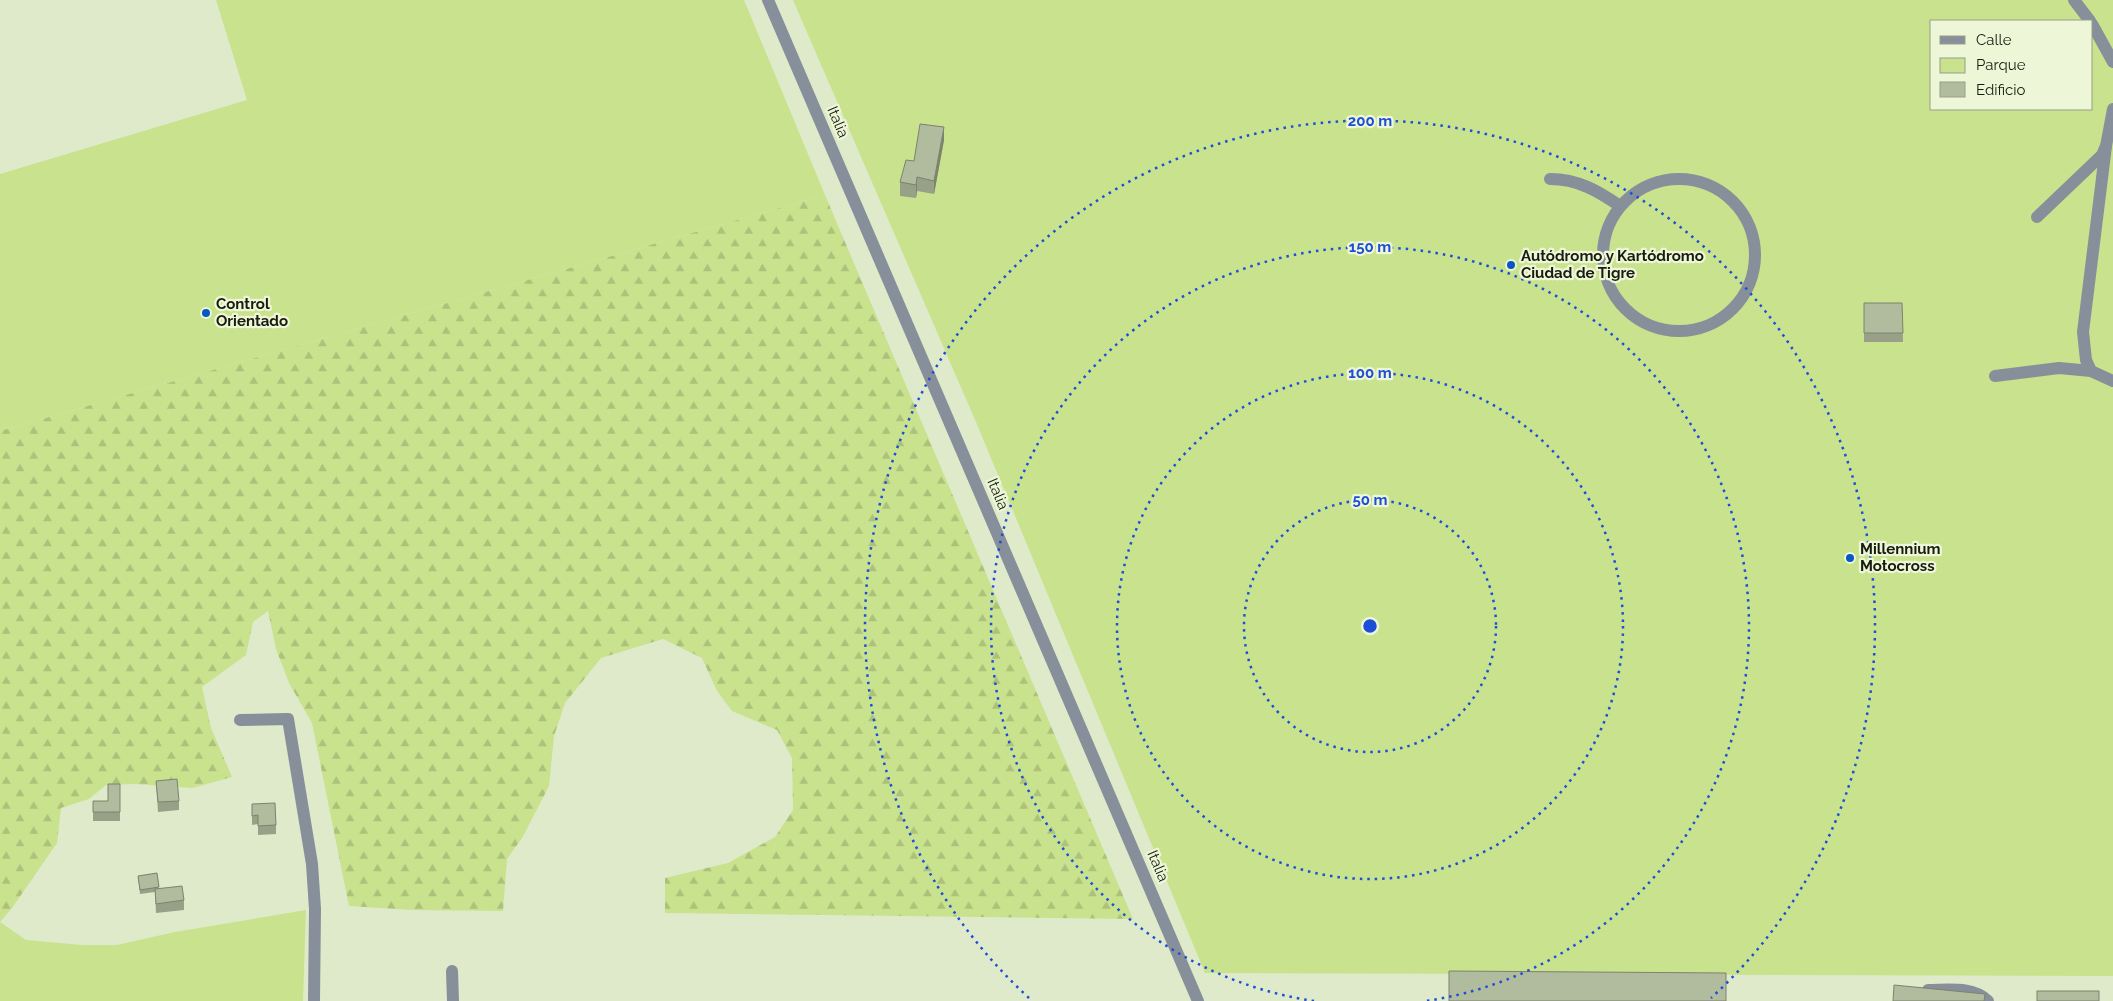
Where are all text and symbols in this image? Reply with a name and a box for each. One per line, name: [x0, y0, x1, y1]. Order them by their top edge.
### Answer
legend: [1930, 20, 2093, 110]
text: Calle: [1976, 31, 2012, 49]
text: Parque: [1976, 56, 2026, 74]
text: Edificio: [1976, 81, 2026, 99]
street label: Italia: [823, 104, 853, 140]
text: 200 m: [1348, 112, 1392, 130]
text: 150 m: [1349, 238, 1391, 256]
place label: Autódromo y Kartódromo Ciudad de Tigre: [1521, 247, 1704, 282]
marker: Autódromo y Kartódromo Ciudad de Tigre: [1505, 259, 1517, 271]
place label: Control Orientado: [216, 295, 288, 330]
marker: Control Orientado: [200, 307, 212, 319]
text: 100 m: [1348, 364, 1392, 382]
street label: Italia: [983, 476, 1013, 512]
text: 50 m: [1352, 491, 1388, 509]
place label: Millennium Motocross: [1860, 540, 1941, 575]
marker: Millennium Motocross: [1844, 552, 1856, 564]
centre of rings: [1361, 617, 1379, 635]
street label: Italia: [1143, 848, 1173, 884]

